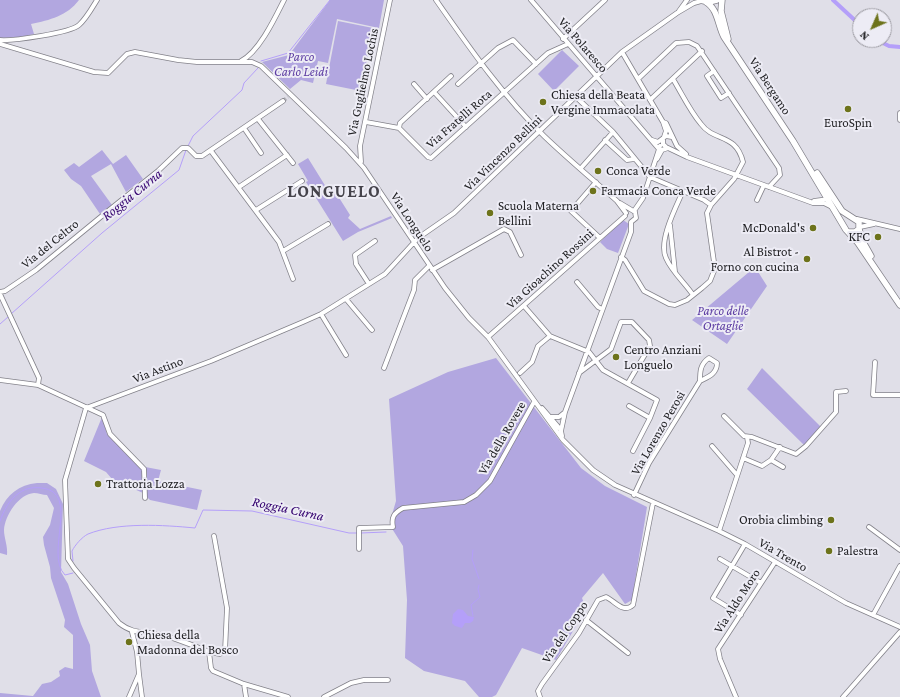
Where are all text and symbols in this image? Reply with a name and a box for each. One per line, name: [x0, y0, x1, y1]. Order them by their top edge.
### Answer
north arrow: [852, 8, 892, 48]
street label: Via Polaresco: [555, 14, 611, 76]
street label: Via Guglielmo Lochis: [344, 27, 382, 137]
text: N: [857, 29, 871, 43]
park label: Parco Carlo Leidi: [274, 49, 328, 80]
street label: Via Bergamo: [746, 54, 794, 118]
street label: Via Fratelli Rota: [423, 86, 495, 152]
place label: Chiesa della Beata Vergine Immacolata: [551, 87, 655, 118]
marker: Chiesa della Beata Vergine Immacolata: [538, 97, 548, 107]
marker: EuroSpin: [843, 104, 853, 114]
street label: Via Vincenzo Bellini: [461, 112, 545, 194]
place label: EuroSpin: [824, 115, 872, 131]
place label: Conca Verde: [606, 163, 670, 179]
water label: Roggia Curna: [98, 166, 166, 224]
marker: Conca Verde: [593, 166, 603, 176]
district label: LONGUELO: [287, 182, 381, 202]
place label: Farmacia Conca Verde: [601, 183, 716, 199]
marker: Farmacia Conca Verde: [588, 186, 598, 196]
street label: Via Longuelo: [387, 189, 437, 255]
place label: Scuola Materna Bellini: [498, 198, 579, 229]
marker: Scuola Materna Bellini: [485, 208, 495, 218]
street label: Via del Celtro: [18, 216, 82, 272]
place label: McDonald's: [742, 220, 805, 236]
marker: McDonald's: [808, 223, 818, 233]
street label: Via Gioachino Rossini: [503, 226, 597, 312]
place label: KFC: [849, 229, 870, 245]
marker: KFC: [873, 232, 883, 242]
place label: Al Bistrot - Forno con cucina: [711, 244, 799, 275]
marker: Al Bistrot - Forno con cucina: [802, 254, 812, 264]
park label: Parco delle Ortaglie: [697, 303, 749, 334]
place label: Centro Anziani Longuelo: [624, 342, 702, 373]
marker: Centro Anziani Longuelo: [611, 352, 621, 362]
street label: Via Astino: [131, 353, 185, 387]
street label: Via Lorenzo Perosi: [628, 388, 688, 478]
street label: Via della Rovere: [475, 399, 529, 477]
place label: Trattoria Lozza: [106, 476, 185, 492]
marker: Trattoria Lozza: [93, 479, 103, 489]
water label: Roggia Curna: [251, 493, 325, 525]
place label: Orobia climbing: [739, 512, 823, 528]
marker: Orobia climbing: [826, 515, 836, 525]
street label: Via Trento: [756, 535, 810, 575]
place label: Palestra: [837, 543, 878, 559]
marker: Palestra: [824, 546, 834, 556]
street label: Via Aldo Moro: [710, 566, 764, 636]
street label: Via del Coppo: [539, 598, 591, 666]
place label: Chiesa della Madonna del Bosco: [137, 627, 238, 658]
marker: Chiesa della Madonna del Bosco: [124, 637, 134, 647]

